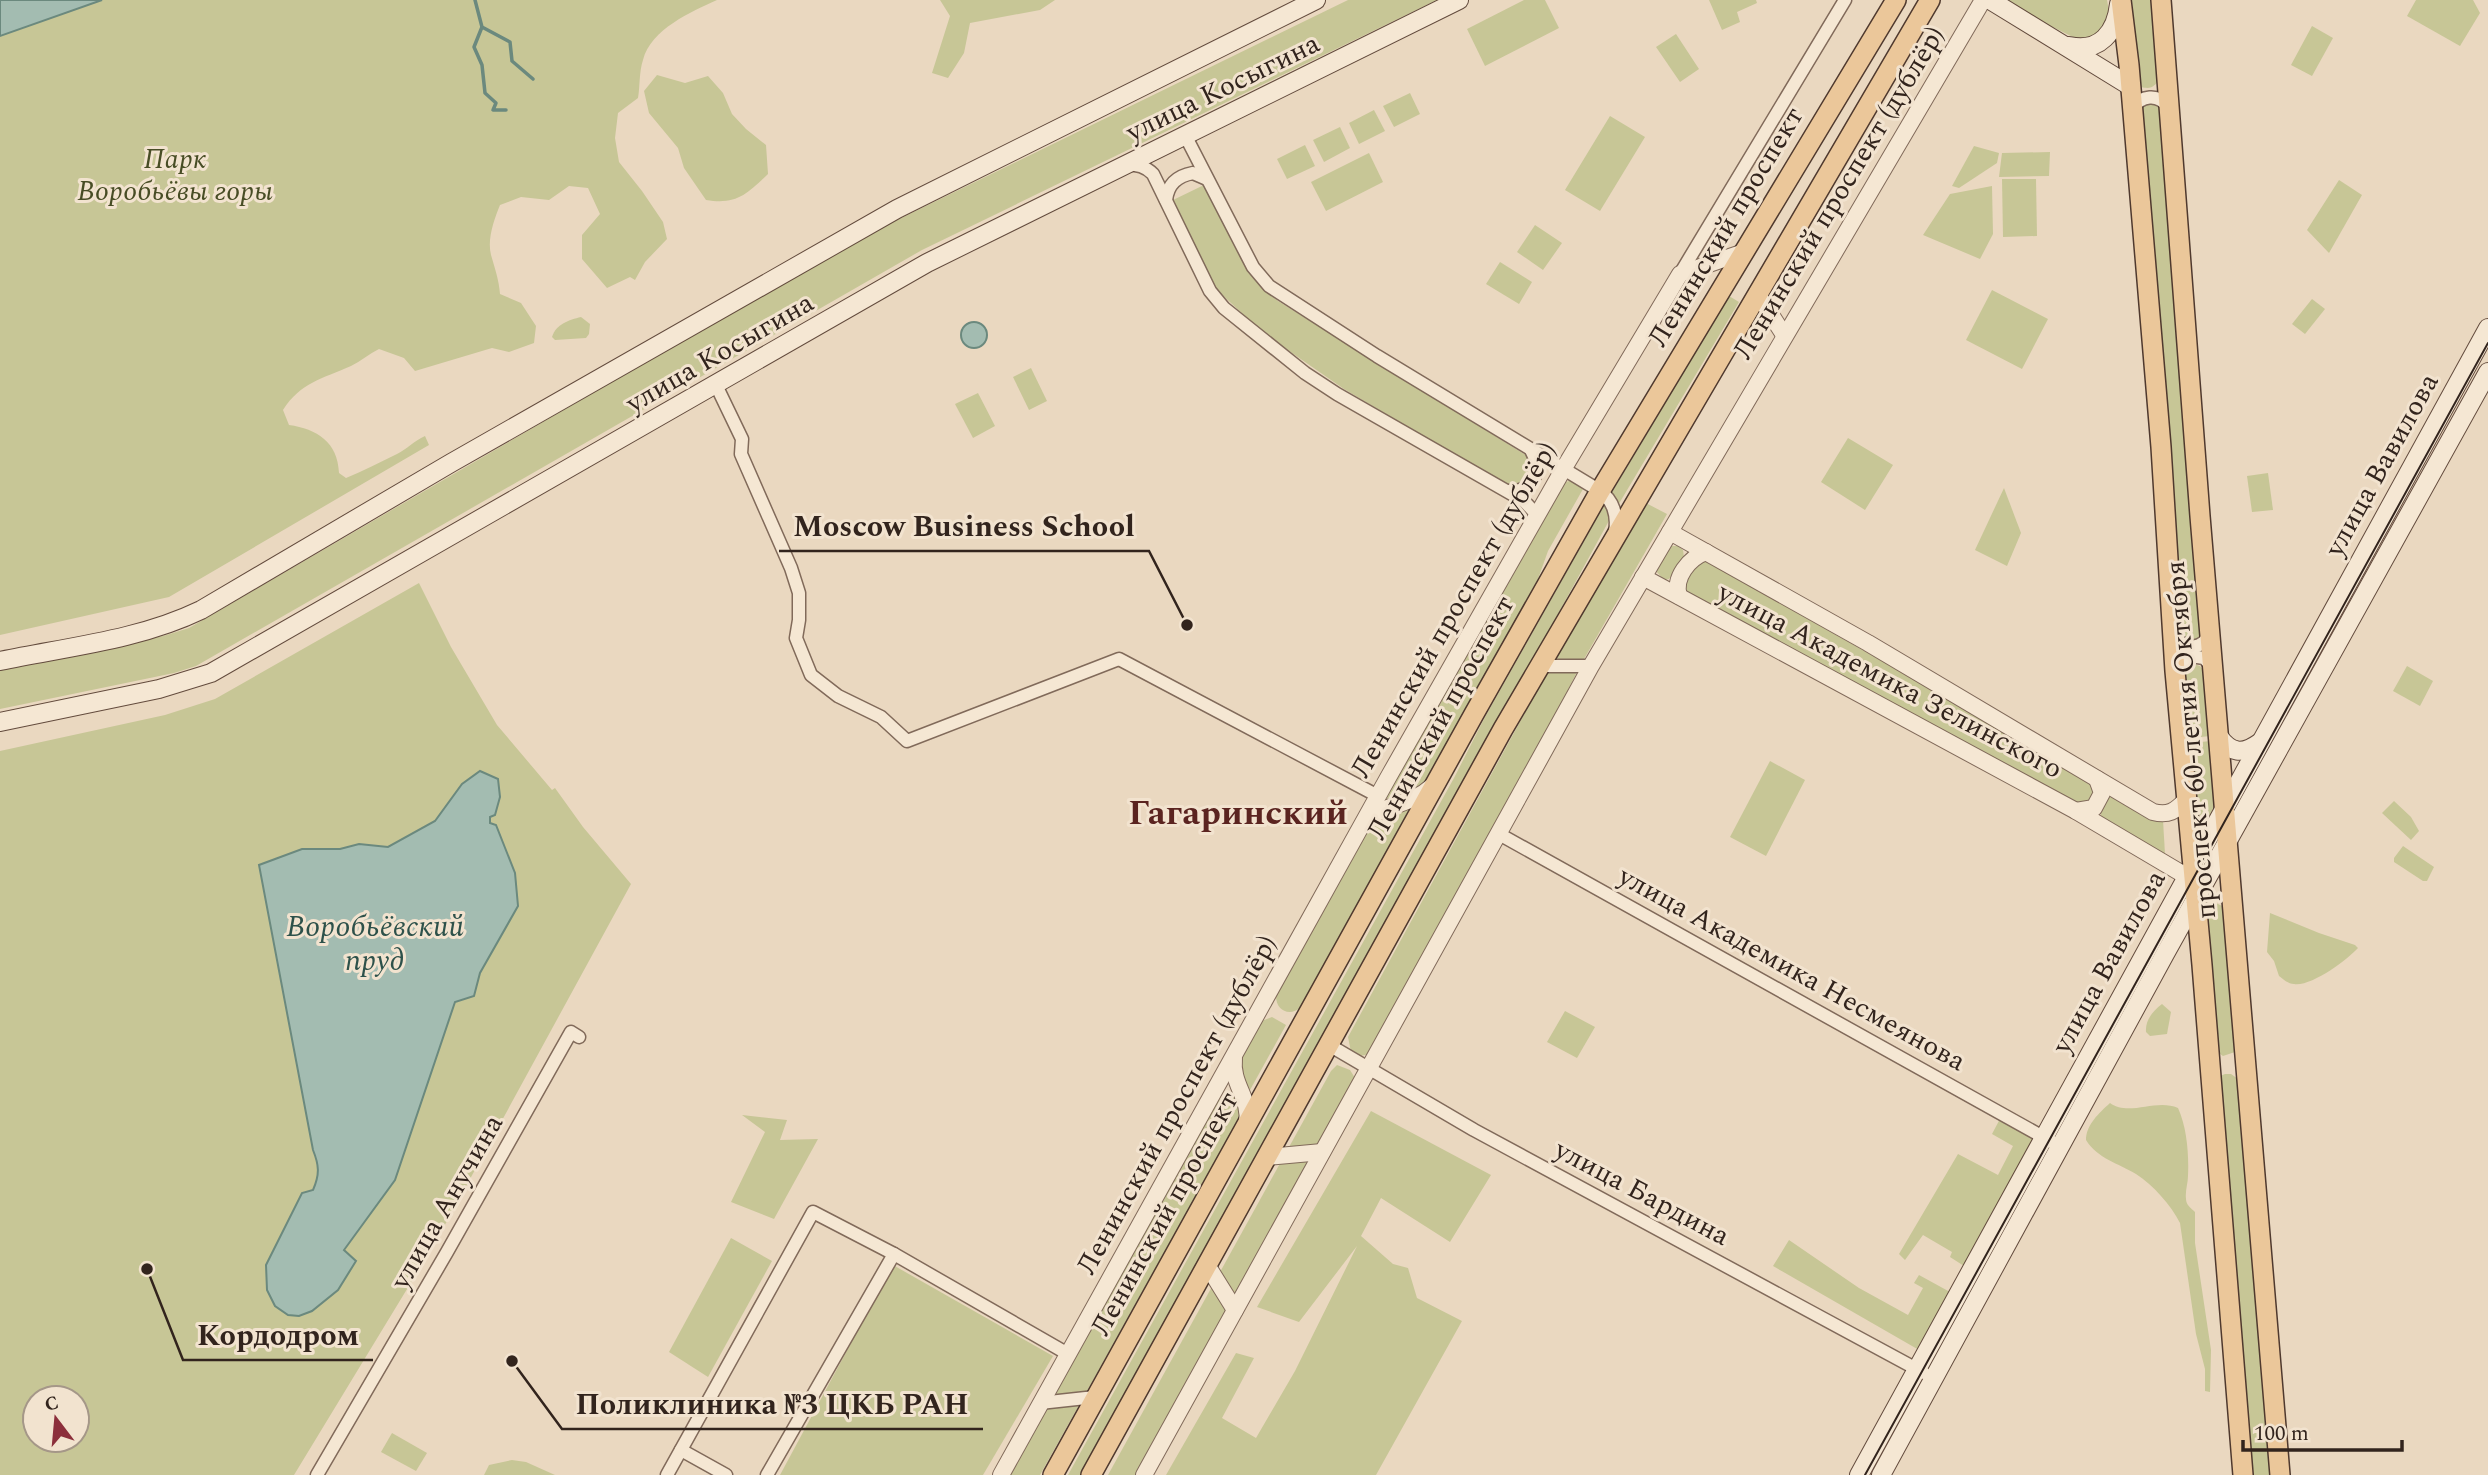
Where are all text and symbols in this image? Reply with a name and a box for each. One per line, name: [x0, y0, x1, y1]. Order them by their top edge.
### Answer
street label: Ленинский проспект (дублёр): [1726, 20, 1952, 366]
street label: улица Косыгина: [1118, 22, 1328, 154]
street label: Ленинский проспект: [1641, 101, 1811, 353]
park label: Парк Воробьёвы горы: [77, 138, 273, 213]
street label: улица Косыгина: [617, 281, 822, 425]
street label: улица Вавилова: [2313, 365, 2450, 566]
street label: Ленинский проспект (дублёр): [1344, 436, 1564, 784]
callout: Moscow Business School: [779, 500, 1149, 551]
text: Moscow Business School: [793, 504, 1135, 550]
street label: проспект 60-летия Октября: [2154, 559, 2228, 921]
street label: улица Академика Зелинского: [1709, 571, 2070, 790]
street label: Ленинский проспект: [1360, 590, 1522, 846]
district label: Гагаринский: [1128, 787, 1348, 840]
street label: улица Академика Несмеянова: [1609, 855, 1974, 1083]
street label: улица Вавилова: [2040, 862, 2177, 1063]
water label: Воробьёвский пруд: [286, 904, 464, 984]
street label: Ленинский проспект (дублёр): [1070, 930, 1284, 1280]
street label: Ленинский проспект: [1084, 1086, 1246, 1342]
street label: улица Анучина: [379, 1106, 515, 1298]
street label: улица Бардина: [1546, 1128, 1738, 1257]
callout: Кордодром: [183, 1309, 373, 1360]
text: Кордодром: [197, 1313, 359, 1359]
callout: Поликлиника №3 ЦКБ РАН: [562, 1378, 983, 1429]
text: Поликлиника №3 ЦКБ РАН: [575, 1382, 969, 1428]
north arrow: [21, 1384, 91, 1454]
text: С: [41, 1388, 62, 1420]
scale bar: [2243, 1408, 2402, 1452]
text: 100 m: [2254, 1418, 2309, 1450]

